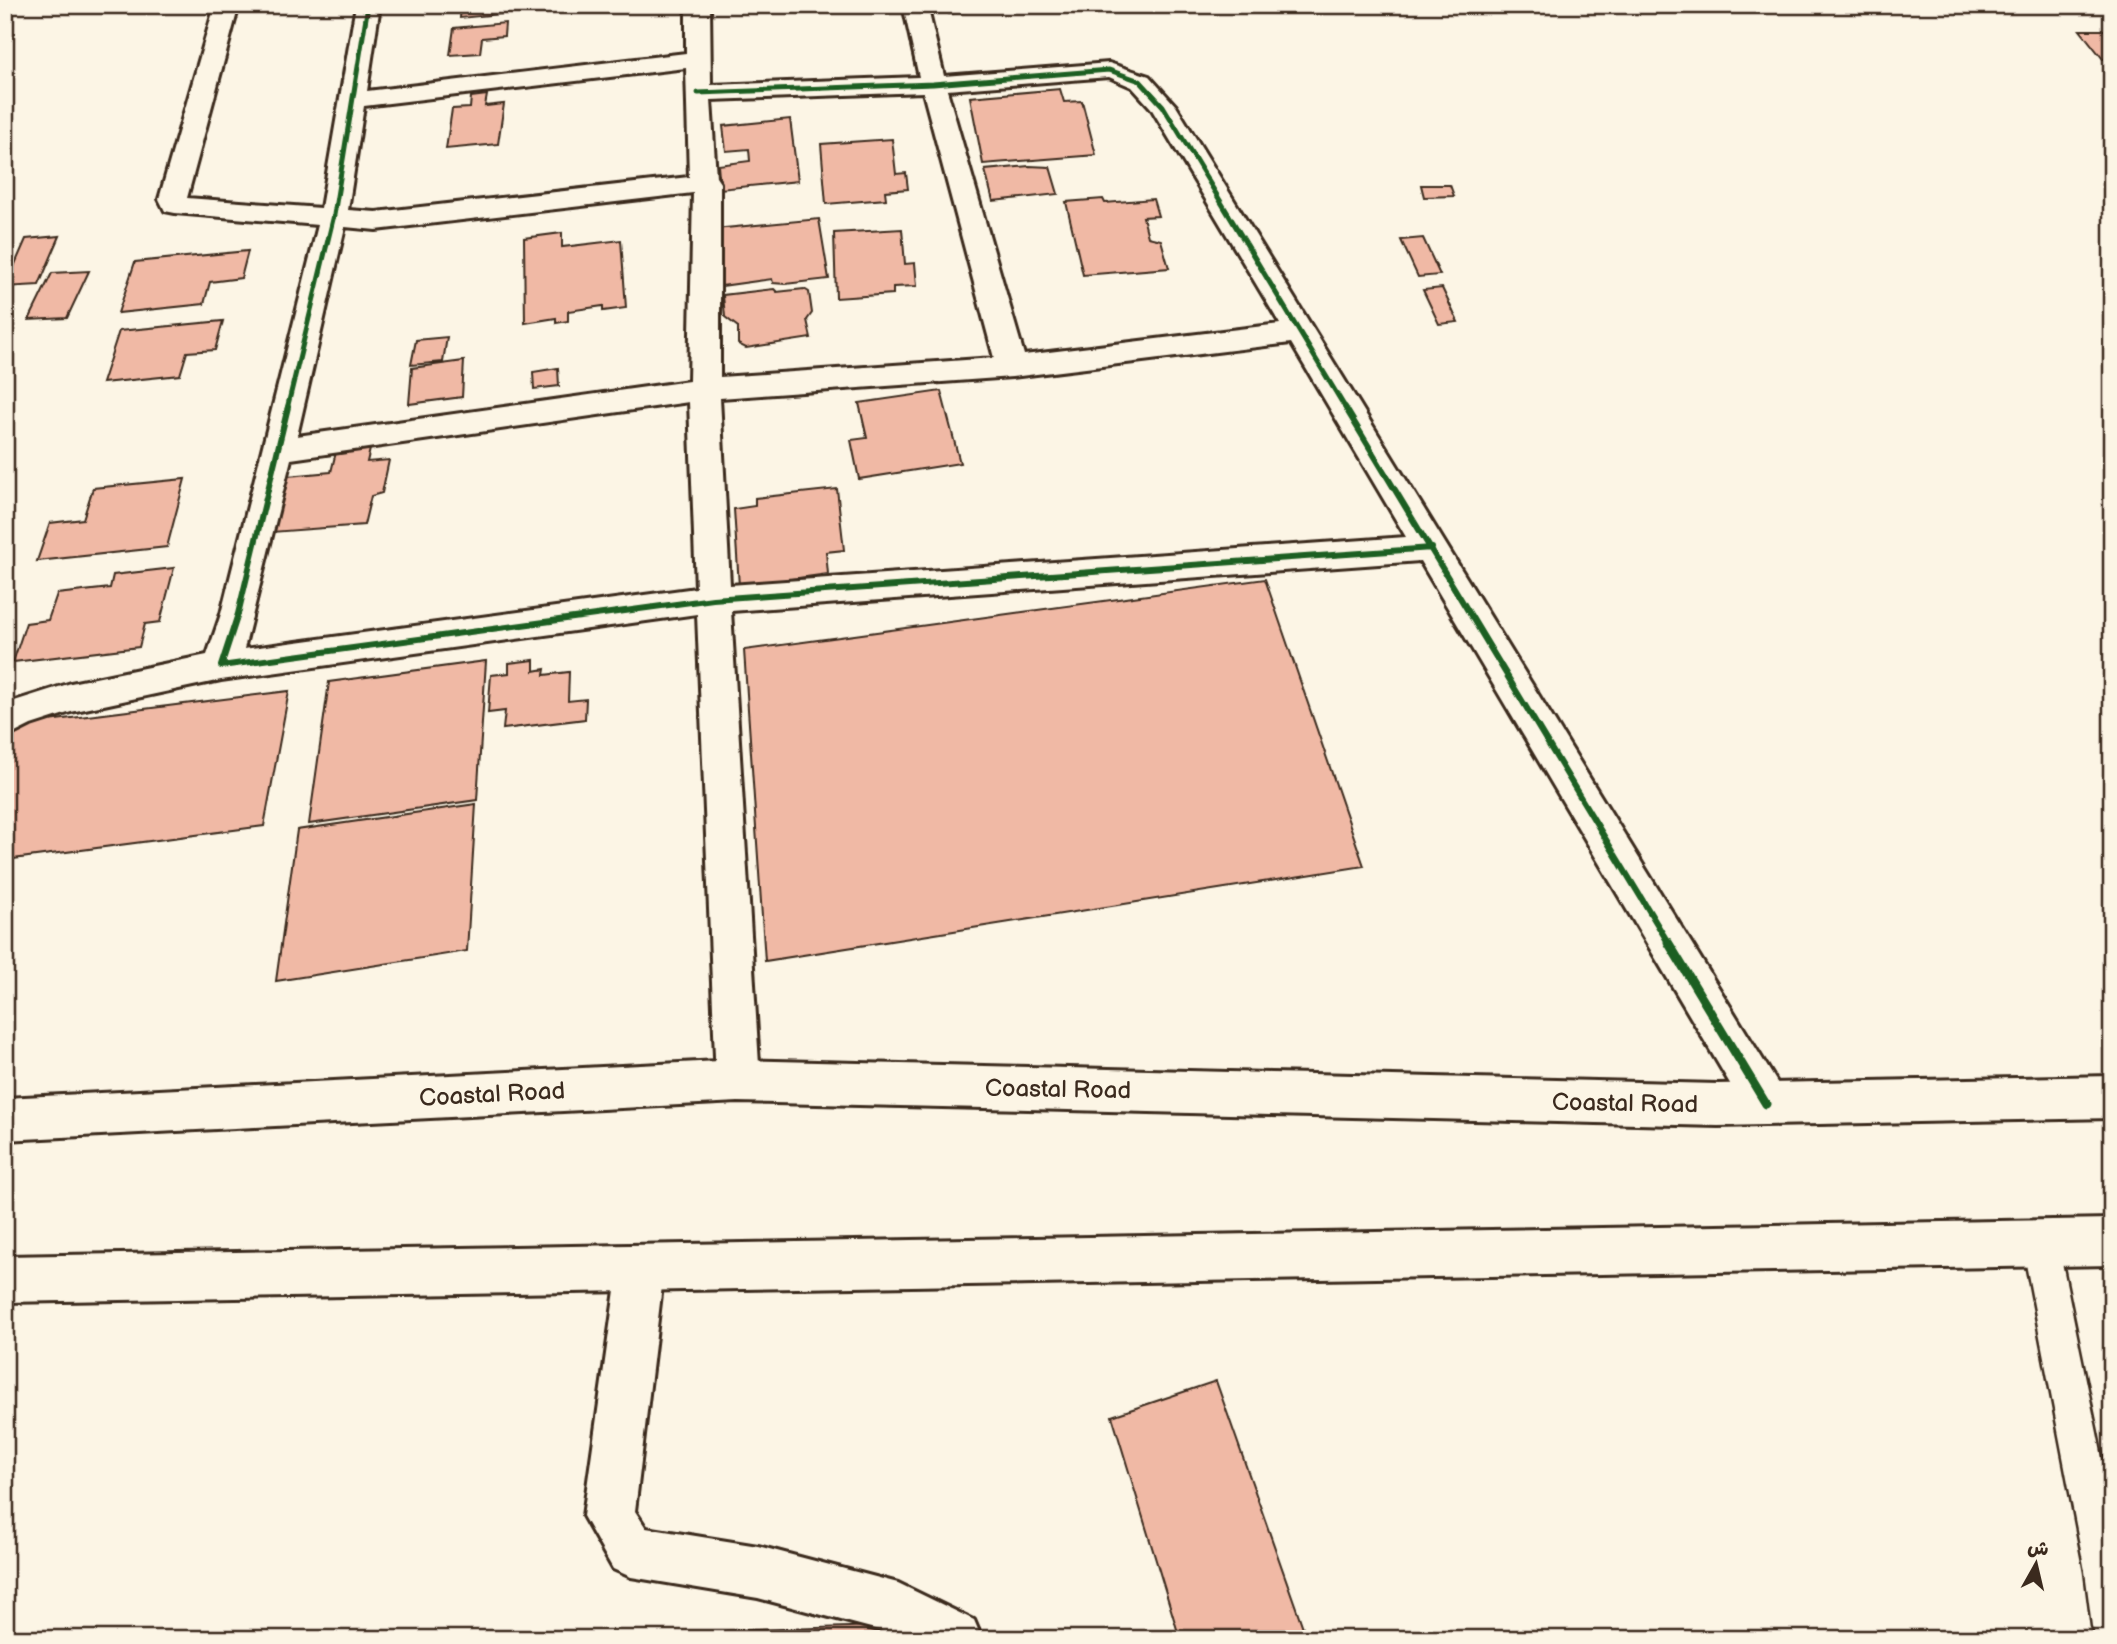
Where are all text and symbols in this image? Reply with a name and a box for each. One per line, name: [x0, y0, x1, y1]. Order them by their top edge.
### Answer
street label: Coastal Road: [985, 1074, 1131, 1105]
street label: Coastal Road: [418, 1076, 566, 1113]
street label: Coastal Road: [1552, 1088, 1698, 1119]
north arrow: [2002, 1528, 2072, 1598]
text: ش: [2026, 1536, 2050, 1562]

